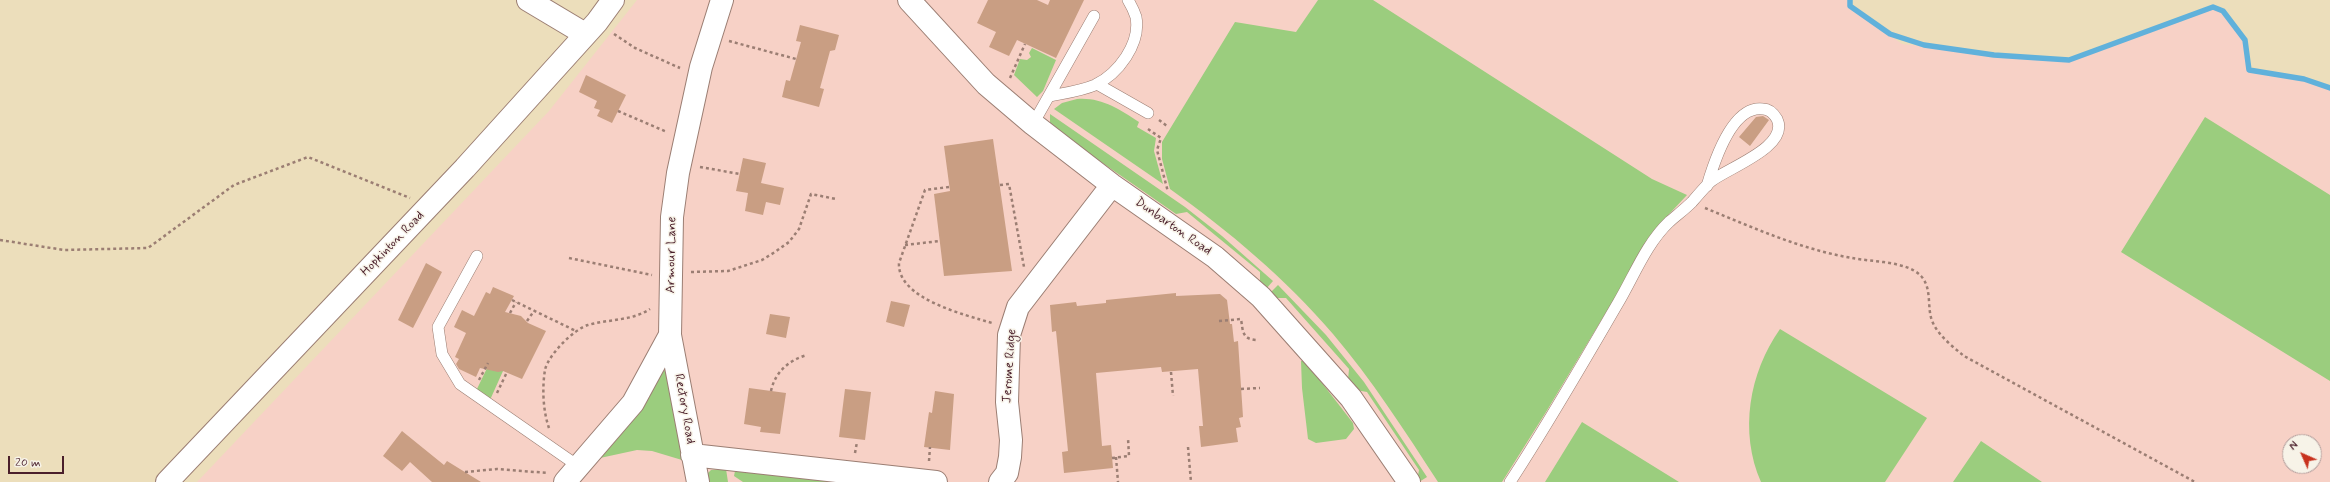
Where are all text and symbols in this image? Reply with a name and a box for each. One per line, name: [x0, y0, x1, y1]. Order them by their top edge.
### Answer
street label: Dunbarton Road: [1132, 195, 1214, 259]
street label: Hopkinton Road: [358, 208, 428, 280]
street label: Armour Lane: [664, 217, 680, 293]
street label: Jerome Ridge: [1000, 328, 1020, 404]
street label: Rectory Road: [670, 373, 698, 445]
north arrow: [2282, 434, 2322, 474]
text: N: [2287, 439, 2302, 454]
scale bar: [10, 448, 66, 474]
text: 20 m: [15, 455, 41, 471]

